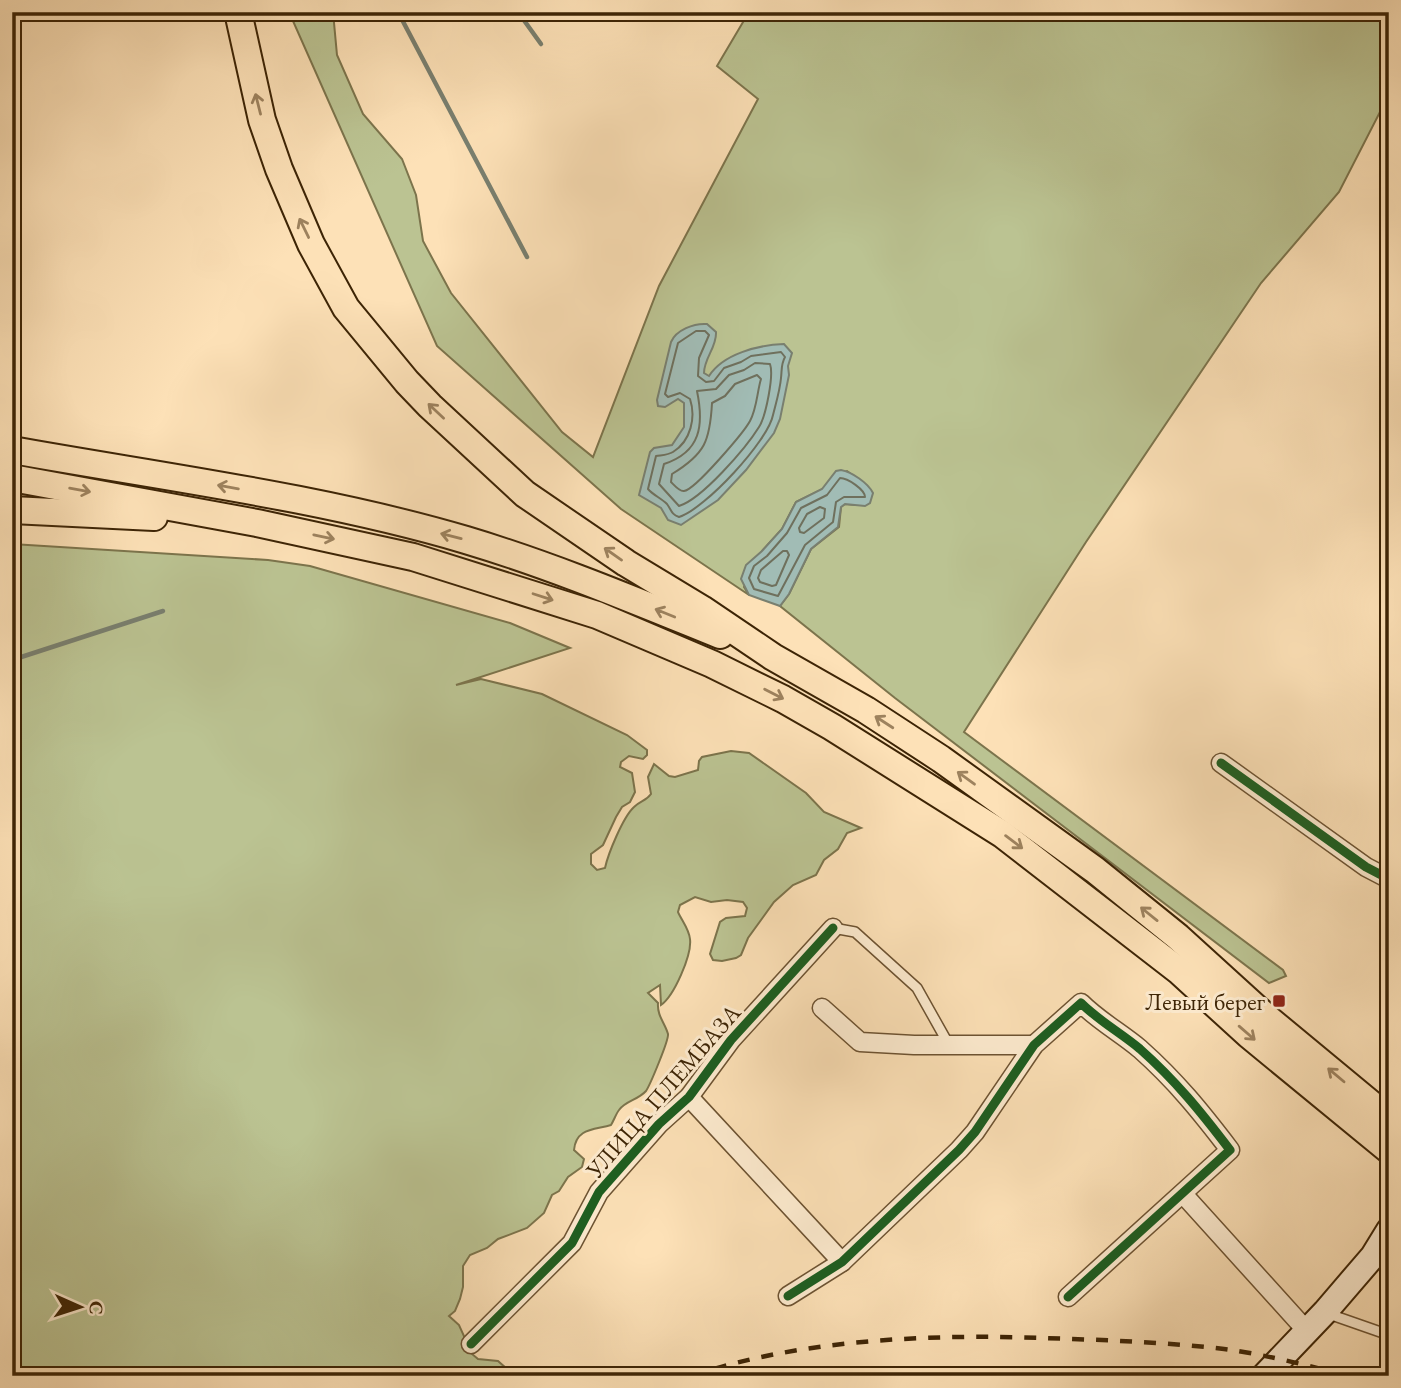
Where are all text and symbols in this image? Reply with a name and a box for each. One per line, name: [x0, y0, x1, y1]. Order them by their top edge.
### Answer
one-way arrow: [251, 93, 264, 116]
one-way arrow: [296, 218, 310, 239]
one-way arrow: [428, 403, 445, 420]
one-way arrow: [217, 480, 240, 494]
one-way arrow: [68, 484, 90, 497]
one-way arrow: [440, 529, 462, 542]
one-way arrow: [312, 531, 335, 545]
one-way arrow: [604, 547, 623, 561]
one-way arrow: [532, 592, 554, 604]
one-way arrow: [654, 605, 676, 618]
one-way arrow: [763, 688, 783, 702]
one-way arrow: [875, 715, 894, 729]
one-way arrow: [957, 771, 976, 786]
one-way arrow: [1004, 835, 1023, 850]
one-way arrow: [1140, 906, 1158, 921]
place label: Левый берег: [1145, 986, 1265, 1017]
marker: Левый берег: [1271, 993, 1287, 1009]
street label: УЛИЦА ПЛЕМБАЗА: [578, 997, 747, 1185]
one-way arrow: [1238, 1025, 1255, 1042]
one-way arrow: [1328, 1067, 1346, 1083]
north arrow: [46, 1272, 116, 1342]
text: С: [84, 1300, 109, 1315]

